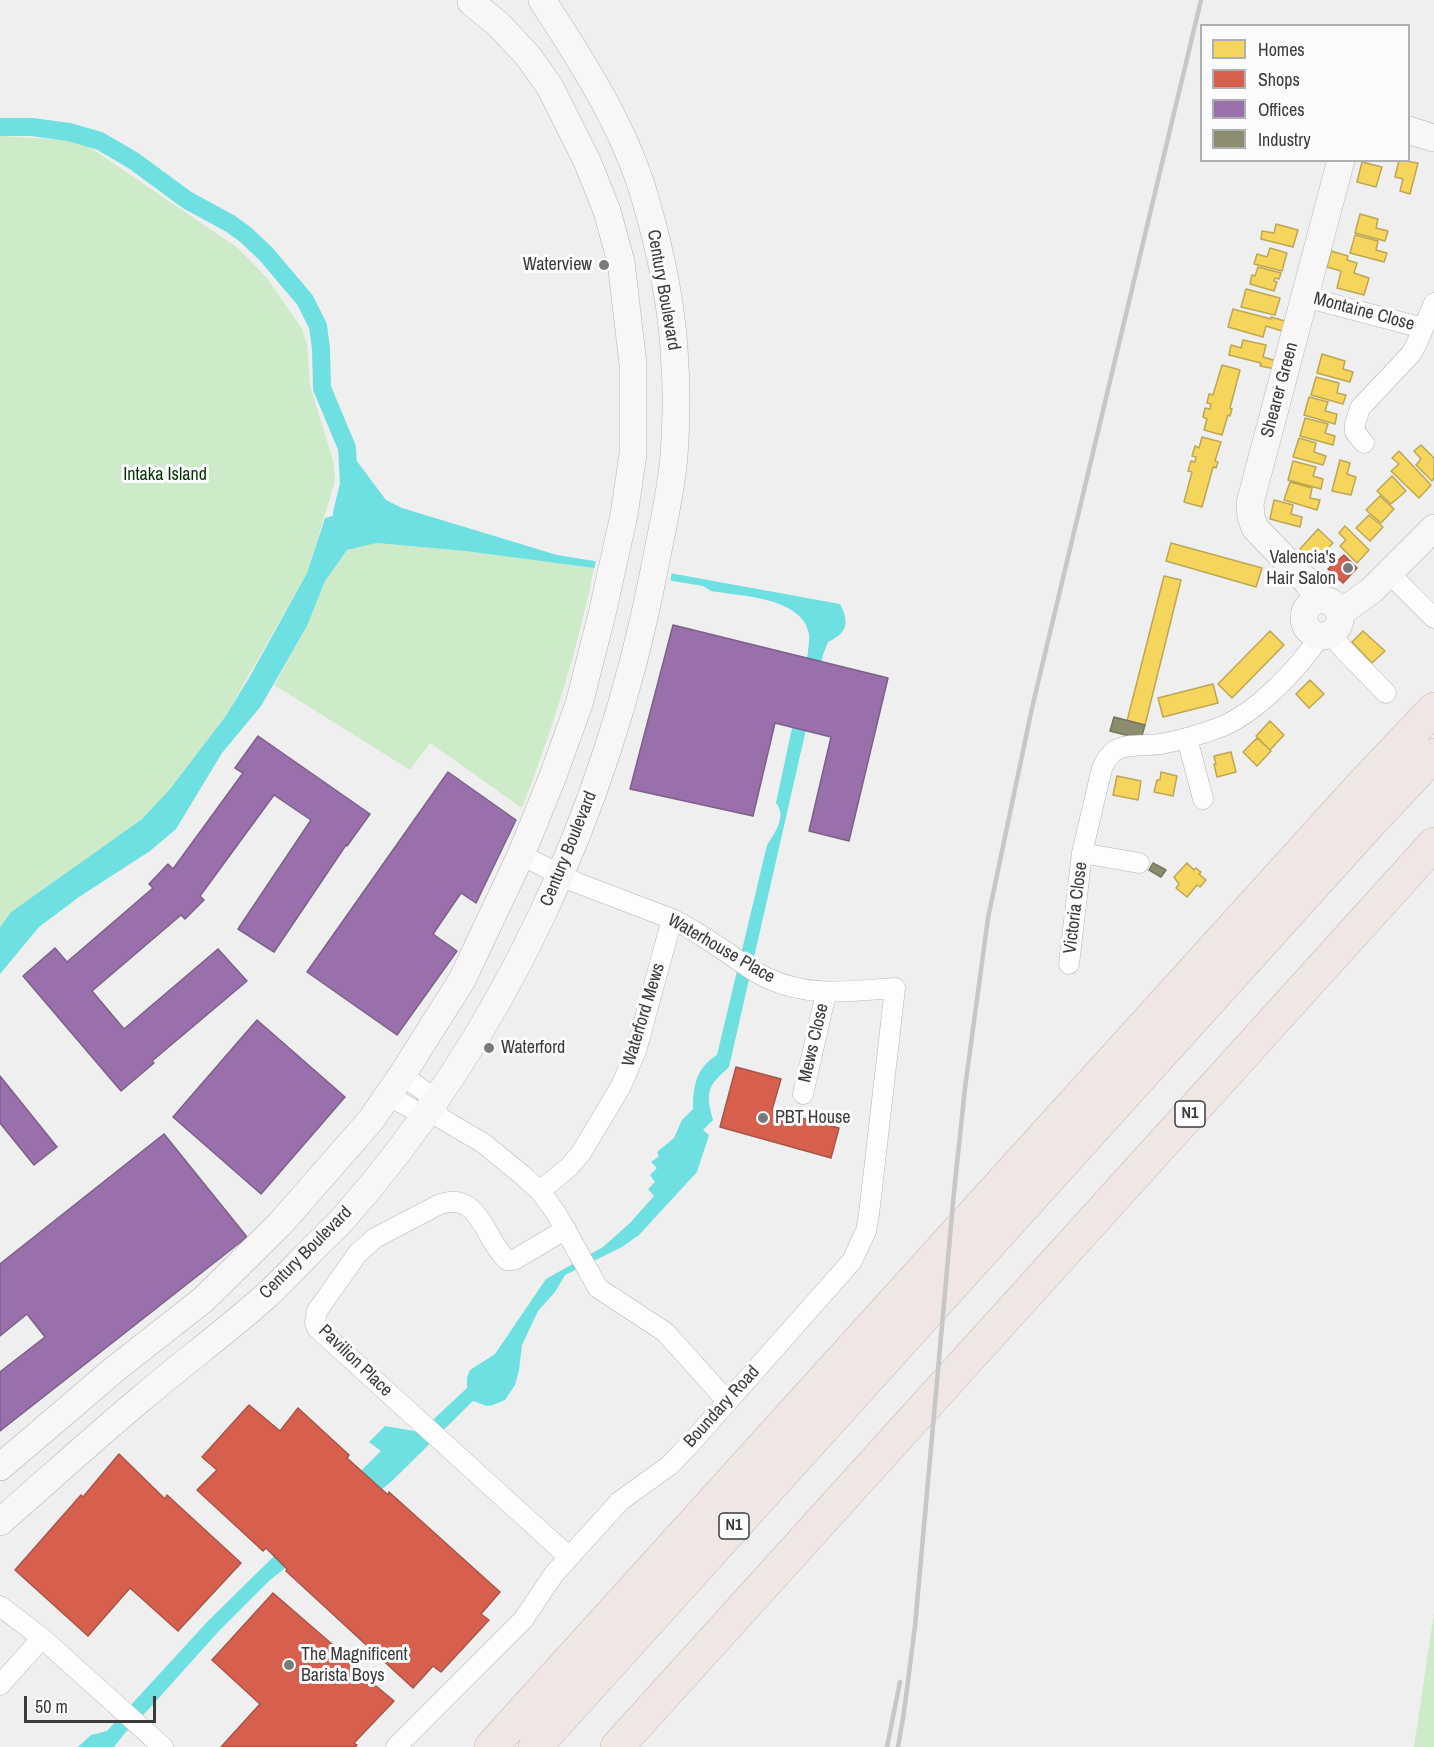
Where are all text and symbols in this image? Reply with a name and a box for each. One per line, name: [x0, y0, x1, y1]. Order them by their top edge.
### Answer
legend: [1200, 24, 1410, 162]
text: Homes: [1258, 37, 1305, 62]
text: Shops: [1258, 67, 1300, 92]
text: Offices: [1258, 97, 1305, 122]
text: Industry: [1258, 127, 1311, 152]
street label: Century Boulevard: [642, 228, 684, 352]
place label: Waterview: [523, 254, 592, 276]
marker: Waterview: [597, 258, 611, 272]
street label: Montaine Close: [1311, 288, 1417, 336]
street label: Shearer Green: [1257, 340, 1303, 440]
park label: Intaka Island: [123, 464, 207, 486]
place label: Valencia's Hair Salon: [1266, 547, 1336, 590]
marker: Valencia's Hair Salon: [1341, 561, 1355, 575]
street label: Century Boulevard: [536, 788, 602, 910]
street label: Victoria Close: [1060, 861, 1092, 955]
street label: Waterhouse Place: [664, 910, 778, 988]
street label: Waterford Mews: [618, 961, 670, 1069]
street label: Mews Close: [794, 1001, 834, 1085]
place label: Waterford: [501, 1037, 565, 1059]
marker: Waterford: [482, 1041, 496, 1055]
road number: N1: [1175, 1101, 1205, 1127]
place label: PBT House: [775, 1107, 850, 1129]
marker: PBT House: [756, 1111, 770, 1125]
street label: Century Boulevard: [255, 1202, 357, 1304]
street label: Pavilion Place: [314, 1320, 396, 1402]
street label: Boundary Road: [680, 1362, 764, 1452]
road number: N1: [719, 1513, 749, 1539]
place label: The Magnificent Barista Boys: [301, 1644, 408, 1686]
marker: The Magnificent Barista Boys: [282, 1658, 296, 1672]
scale bar: [27, 1684, 159, 1722]
text: 50 m: [35, 1694, 68, 1719]

